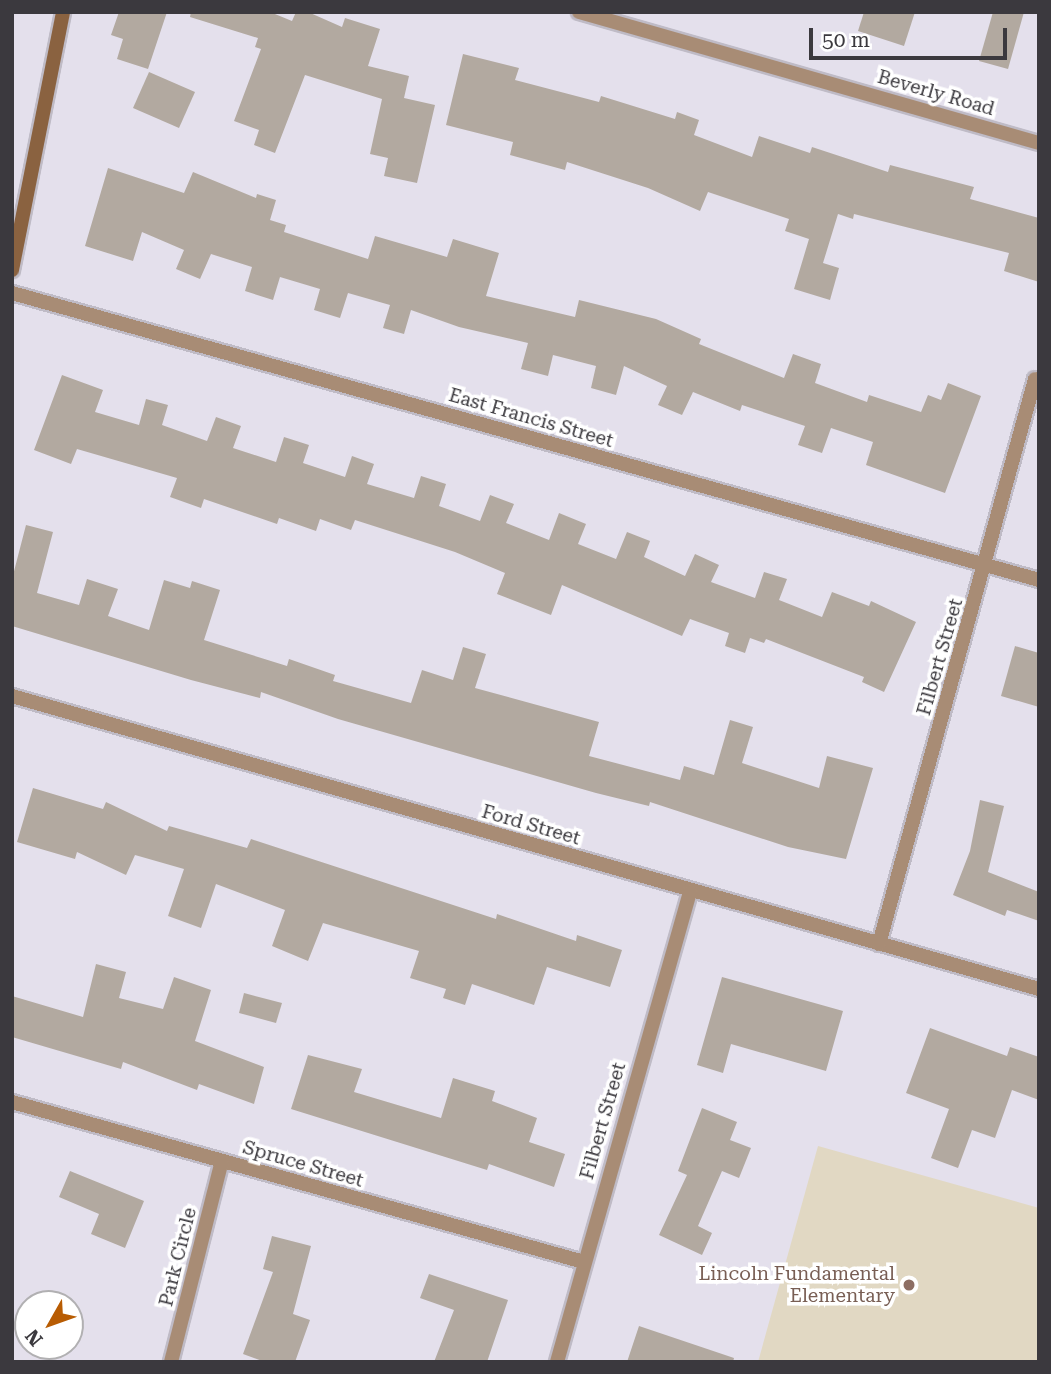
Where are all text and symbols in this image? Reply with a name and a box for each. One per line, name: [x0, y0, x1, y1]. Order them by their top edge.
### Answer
scale bar: [813, 14, 1011, 58]
text: 50 m: [822, 28, 870, 52]
street label: Beverly Road: [875, 65, 997, 121]
street label: East Francis Street: [446, 384, 616, 452]
street label: Filbert Street: [912, 596, 968, 718]
street label: Ford Street: [479, 800, 583, 850]
street label: Filbert Street: [575, 1060, 631, 1182]
street label: Spruce Street: [240, 1136, 366, 1192]
street label: Park Circle: [155, 1205, 201, 1309]
place label: Lincoln Fundamental Elementary: [699, 1263, 895, 1307]
marker: Lincoln Fundamental Elementary: [901, 1277, 917, 1293]
north arrow: [14, 1290, 84, 1360]
text: N: [21, 1325, 48, 1351]

